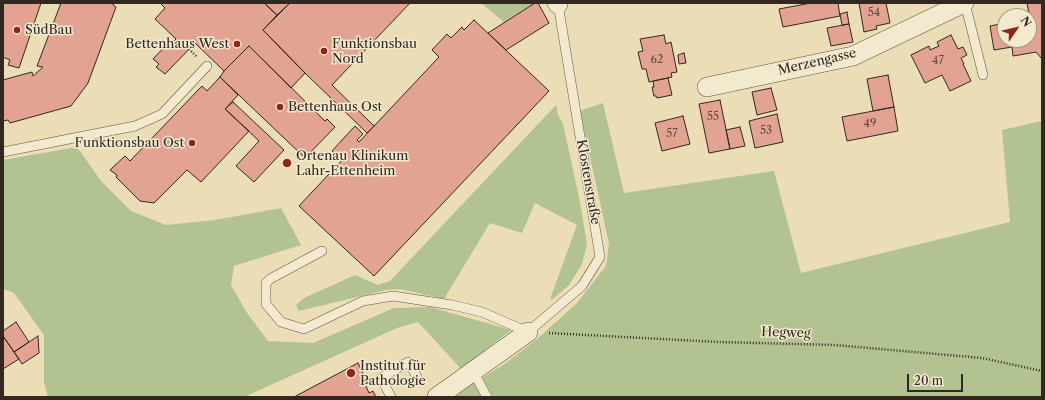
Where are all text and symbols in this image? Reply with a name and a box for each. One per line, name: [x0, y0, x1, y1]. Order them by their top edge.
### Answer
house number: 54: [868, 6, 880, 20]
north arrow: [997, 8, 1037, 48]
text: N: [1018, 14, 1034, 30]
place label: SüdBau: [25, 22, 72, 38]
marker: SüdBau: [12, 25, 22, 35]
place label: Bettenhaus West: [125, 36, 229, 52]
place label: Funktionsbau Nord: [332, 36, 417, 67]
marker: Bettenhaus West: [232, 39, 242, 49]
street label: Merzengasse: [776, 45, 858, 79]
marker: Funktionsbau Nord: [319, 46, 329, 56]
house number: 62: [651, 53, 663, 67]
house number: 47: [932, 54, 944, 68]
place label: Bettenhaus Ost: [288, 99, 382, 115]
marker: Bettenhaus Ost: [275, 102, 285, 112]
house number: 55: [707, 110, 719, 124]
house number: 49: [864, 117, 876, 131]
house number: 53: [760, 124, 772, 138]
house number: 57: [666, 127, 678, 141]
place label: Funktionsbau Ost: [75, 135, 184, 151]
marker: Funktionsbau Ost: [187, 138, 197, 148]
street label: Klostenstraße: [573, 138, 603, 226]
place label: Ortenau Klinikum Lahr-Ettenheim: [296, 148, 408, 179]
marker: Ortenau Klinikum Lahr-Ettenheim: [281, 157, 293, 169]
street label: Hegweg: [761, 324, 811, 342]
place label: Institut für Pathologie: [360, 358, 426, 389]
scale bar: [909, 366, 965, 392]
marker: Institut für Pathologie: [345, 367, 357, 379]
text: 20 m: [914, 373, 943, 388]

